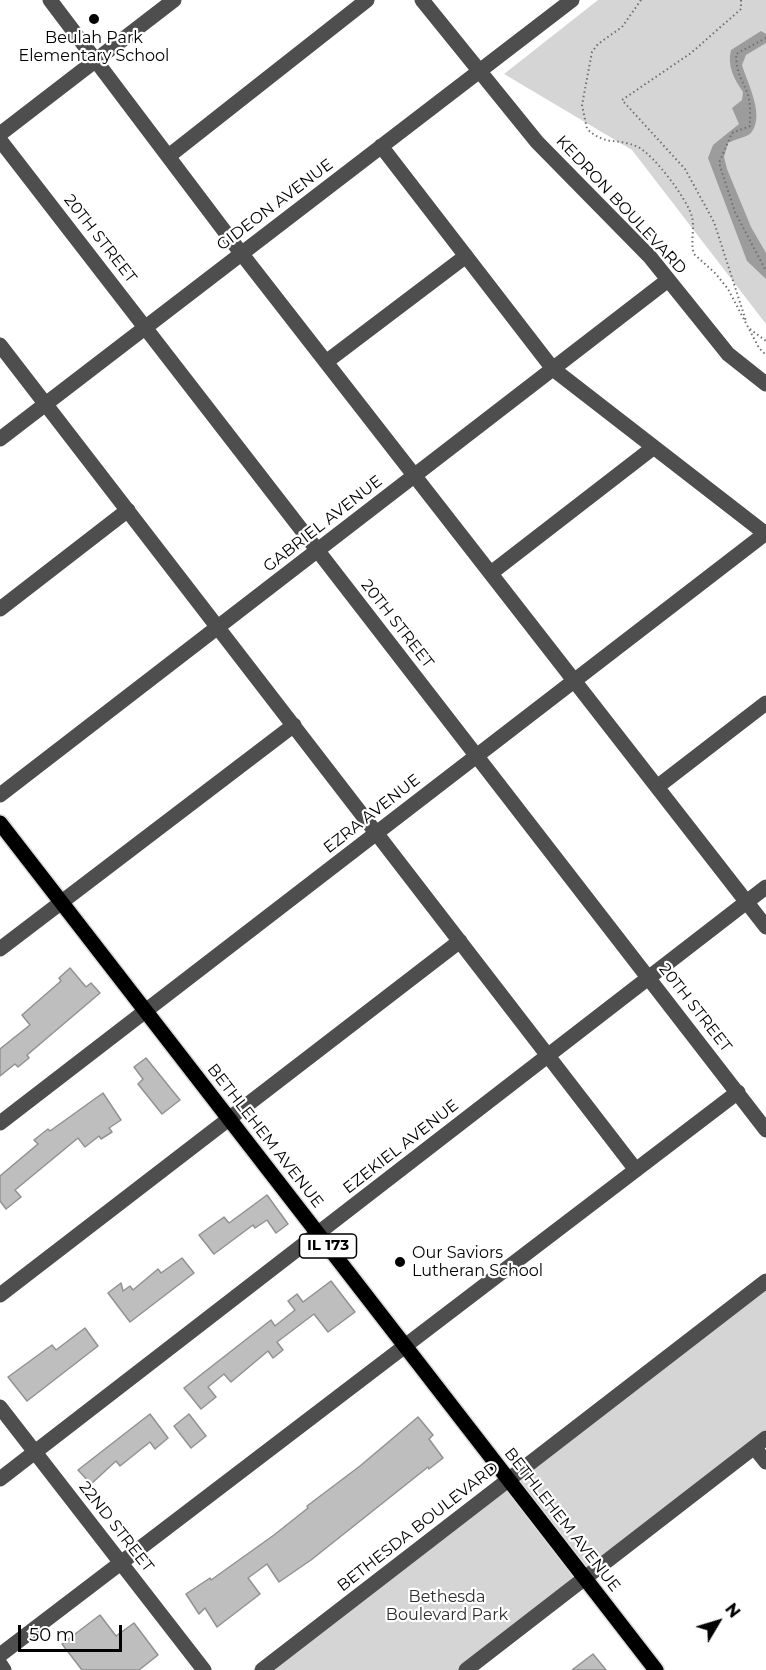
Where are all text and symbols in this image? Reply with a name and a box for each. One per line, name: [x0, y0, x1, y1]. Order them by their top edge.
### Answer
marker: Beulah Park Elementary School: [87, 12, 101, 26]
place label: Beulah Park Elementary School: [19, 28, 169, 66]
street label: KEDRON BOULEVARD: [552, 132, 690, 278]
street label: GIDEON AVENUE: [213, 155, 337, 255]
street label: 20TH STREET: [60, 191, 140, 287]
street label: GABRIEL AVENUE: [260, 472, 386, 576]
street label: 20TH STREET: [357, 576, 437, 672]
street label: EZRA AVENUE: [320, 770, 424, 858]
street label: 20TH STREET: [655, 960, 735, 1056]
street label: BETHLEHEM AVENUE: [203, 1060, 327, 1212]
street label: EZEKIEL AVENUE: [339, 1096, 463, 1198]
road number: IL 173: [300, 1234, 356, 1258]
place label: Our Saviors Lutheran School: [412, 1243, 543, 1281]
marker: Our Saviors Lutheran School: [393, 1255, 407, 1269]
street label: BETHLEHEM AVENUE: [500, 1444, 624, 1596]
street label: BETHESDA BOULEVARD: [334, 1458, 502, 1596]
street label: 22ND STREET: [75, 1478, 157, 1576]
park label: Bethesda Boulevard Park: [386, 1587, 508, 1625]
north arrow: [688, 1592, 748, 1652]
text: N: [721, 1600, 744, 1622]
scale bar: [21, 1613, 124, 1651]
text: 50 m: [29, 1624, 75, 1646]

